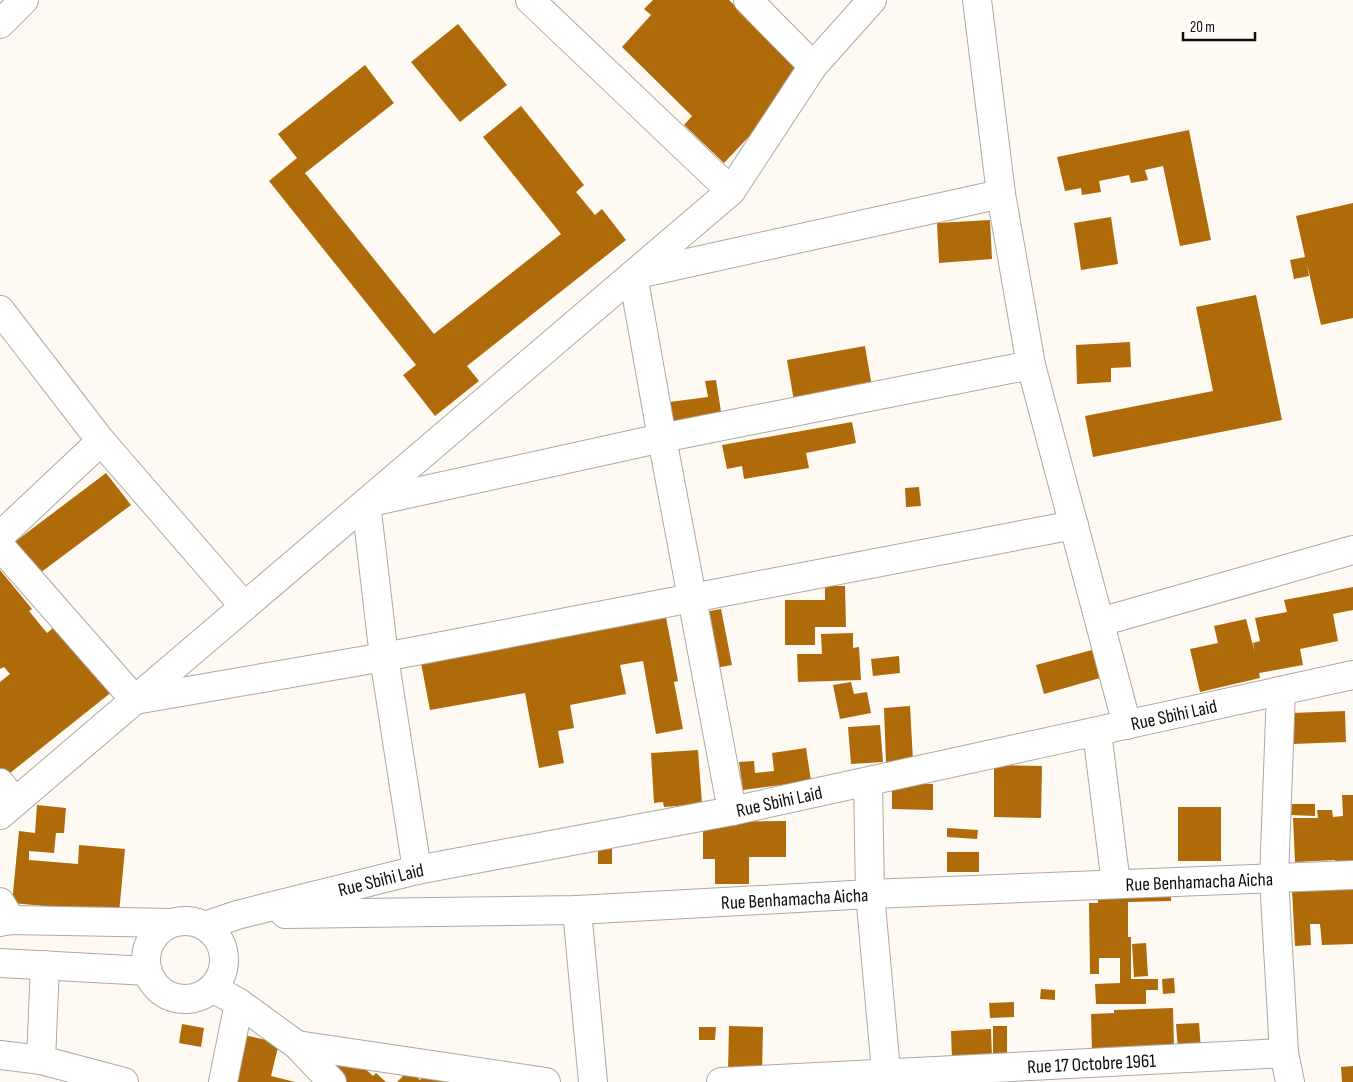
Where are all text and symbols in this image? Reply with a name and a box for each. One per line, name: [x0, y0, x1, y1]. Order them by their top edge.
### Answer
scale bar: [1183, 10, 1256, 42]
text: 20 m: [1190, 18, 1215, 37]
street label: Rue Sbihi Laid: [1129, 695, 1219, 736]
street label: Rue Sbihi Laid: [734, 782, 825, 823]
street label: Rue Sbihi Laid: [336, 859, 426, 902]
street label: Rue Benhamacha Aicha: [1125, 868, 1274, 897]
street label: Rue Benhamacha Aicha: [720, 884, 869, 915]
street label: Rue 17 Octobre 1961: [1027, 1050, 1157, 1079]

